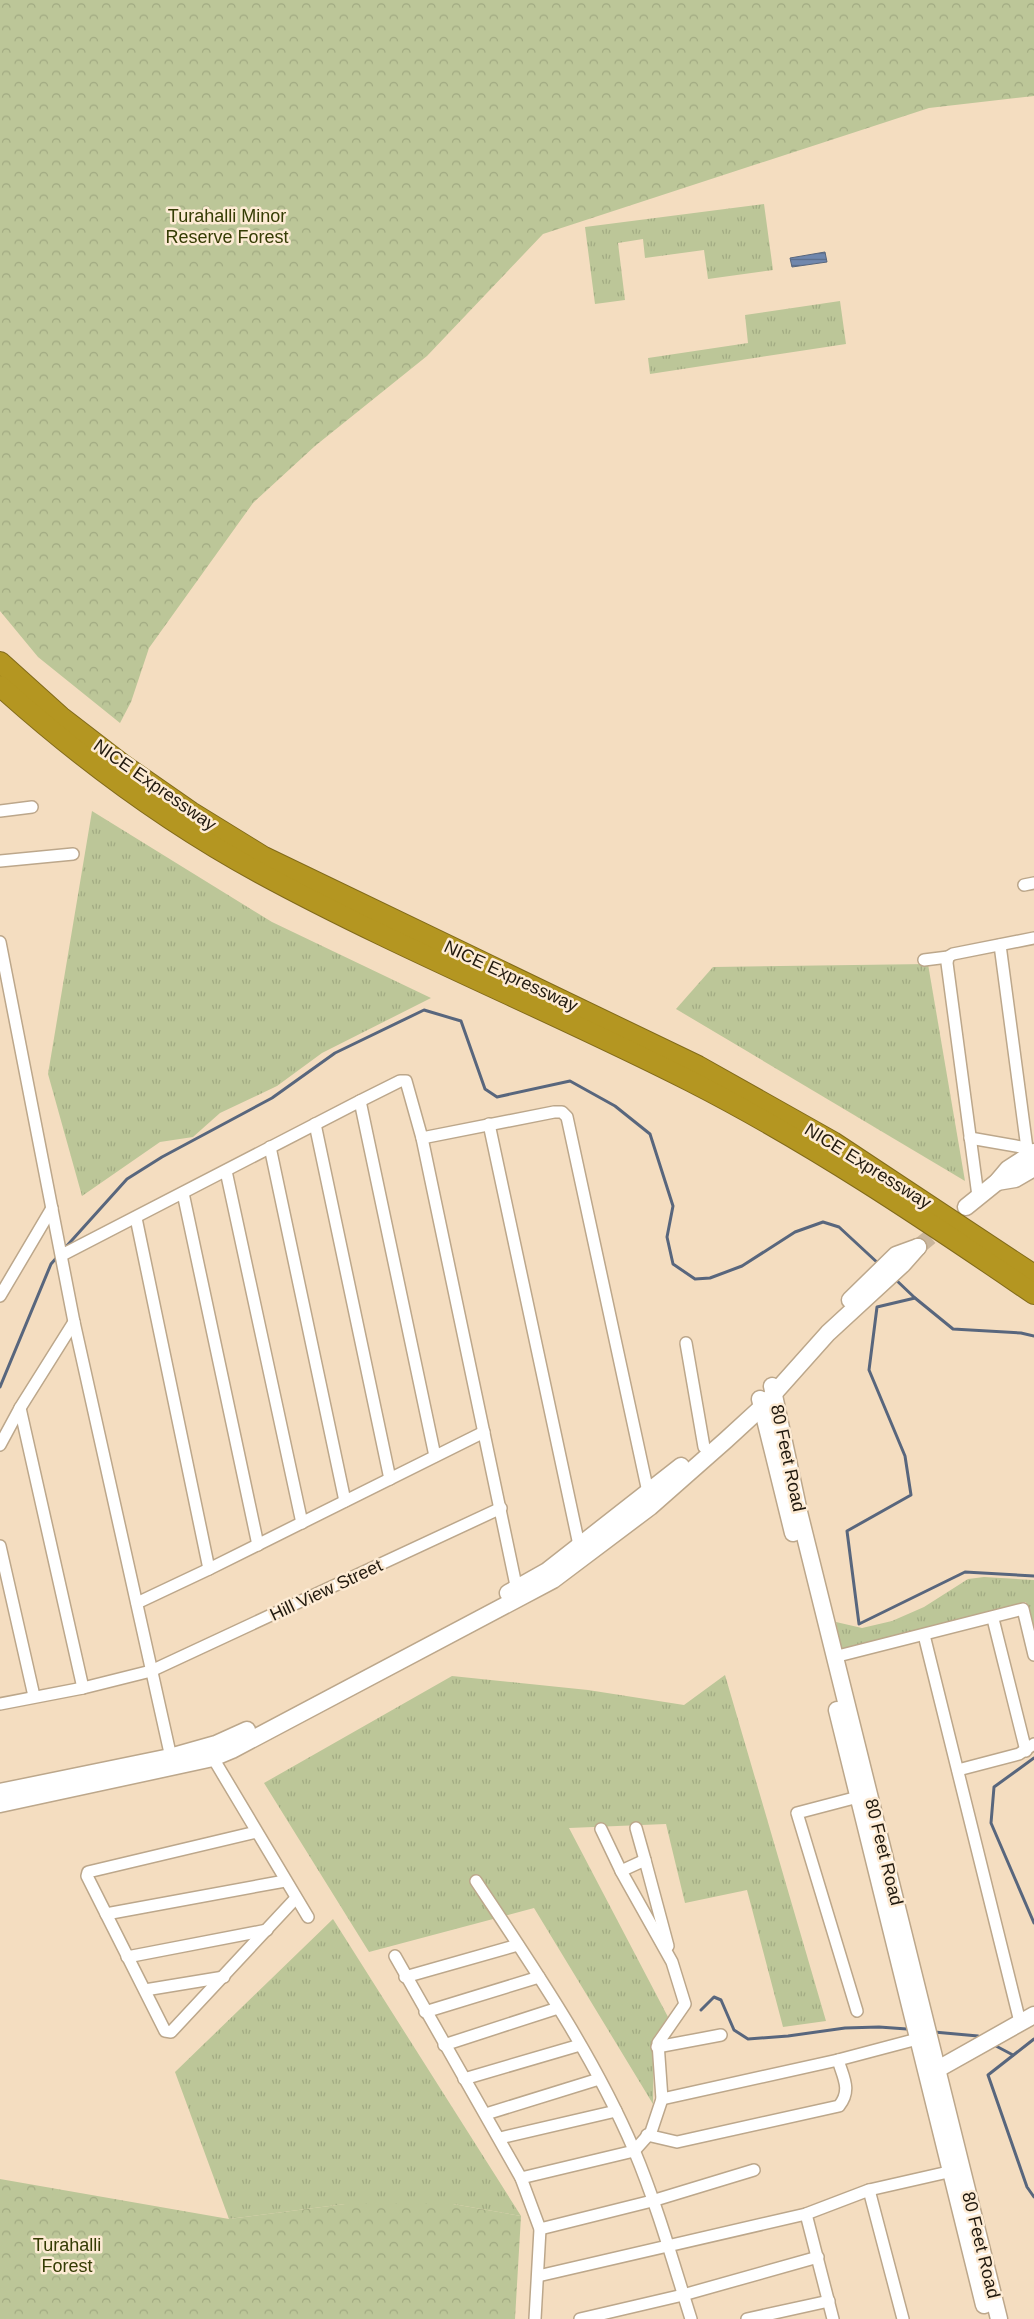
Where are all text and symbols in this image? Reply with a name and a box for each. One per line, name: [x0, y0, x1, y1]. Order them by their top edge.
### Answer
park label: Turahalli Minor Reserve Forest: [165, 206, 289, 247]
street label: NICE Expressway: [90, 735, 220, 835]
street label: NICE Expressway: [441, 936, 581, 1016]
street label: NICE Expressway: [801, 1119, 935, 1213]
street label: 80 Feet Road: [767, 1403, 809, 1513]
street label: Hill View Street: [267, 1555, 385, 1625]
street label: 80 Feet Road: [861, 1797, 907, 1907]
street label: 80 Feet Road: [958, 2190, 1004, 2300]
park label: Turahalli Forest: [33, 2235, 101, 2276]

